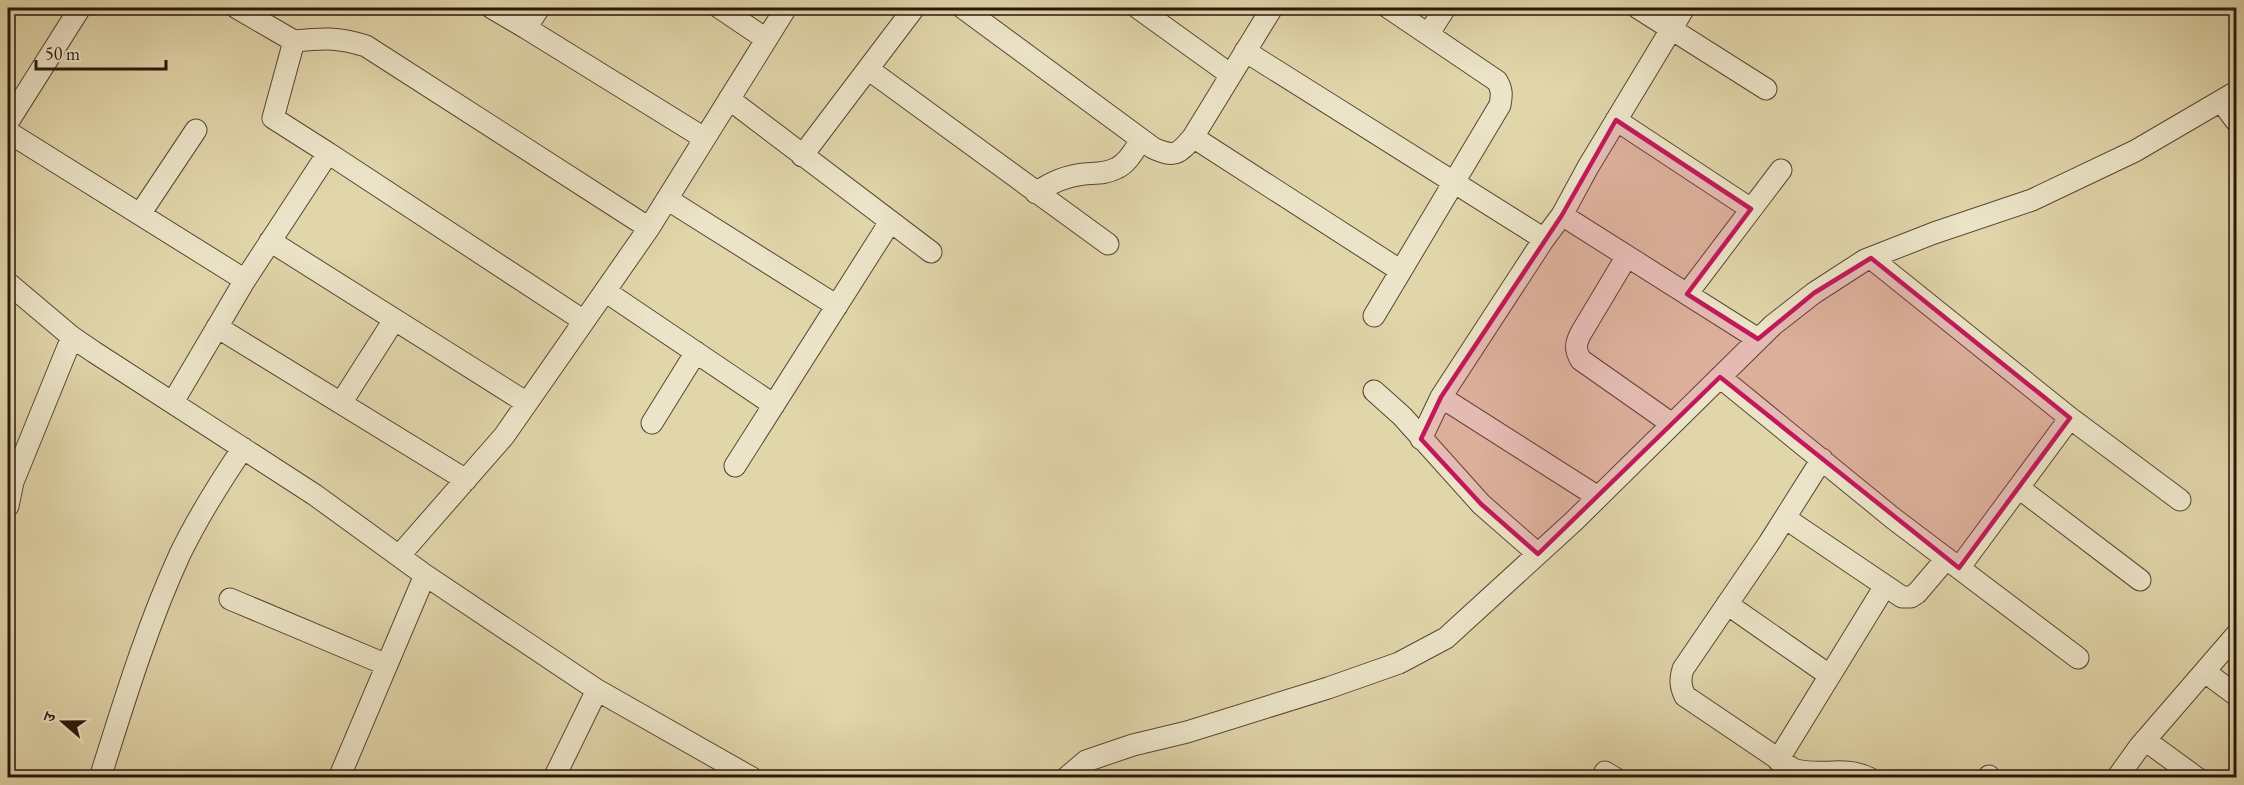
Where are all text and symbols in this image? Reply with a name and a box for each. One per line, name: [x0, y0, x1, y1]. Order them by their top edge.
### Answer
scale bar: [36, 33, 166, 71]
text: 50 m: [45, 42, 80, 65]
north arrow: [33, 692, 93, 752]
text: उ: [38, 708, 61, 725]

